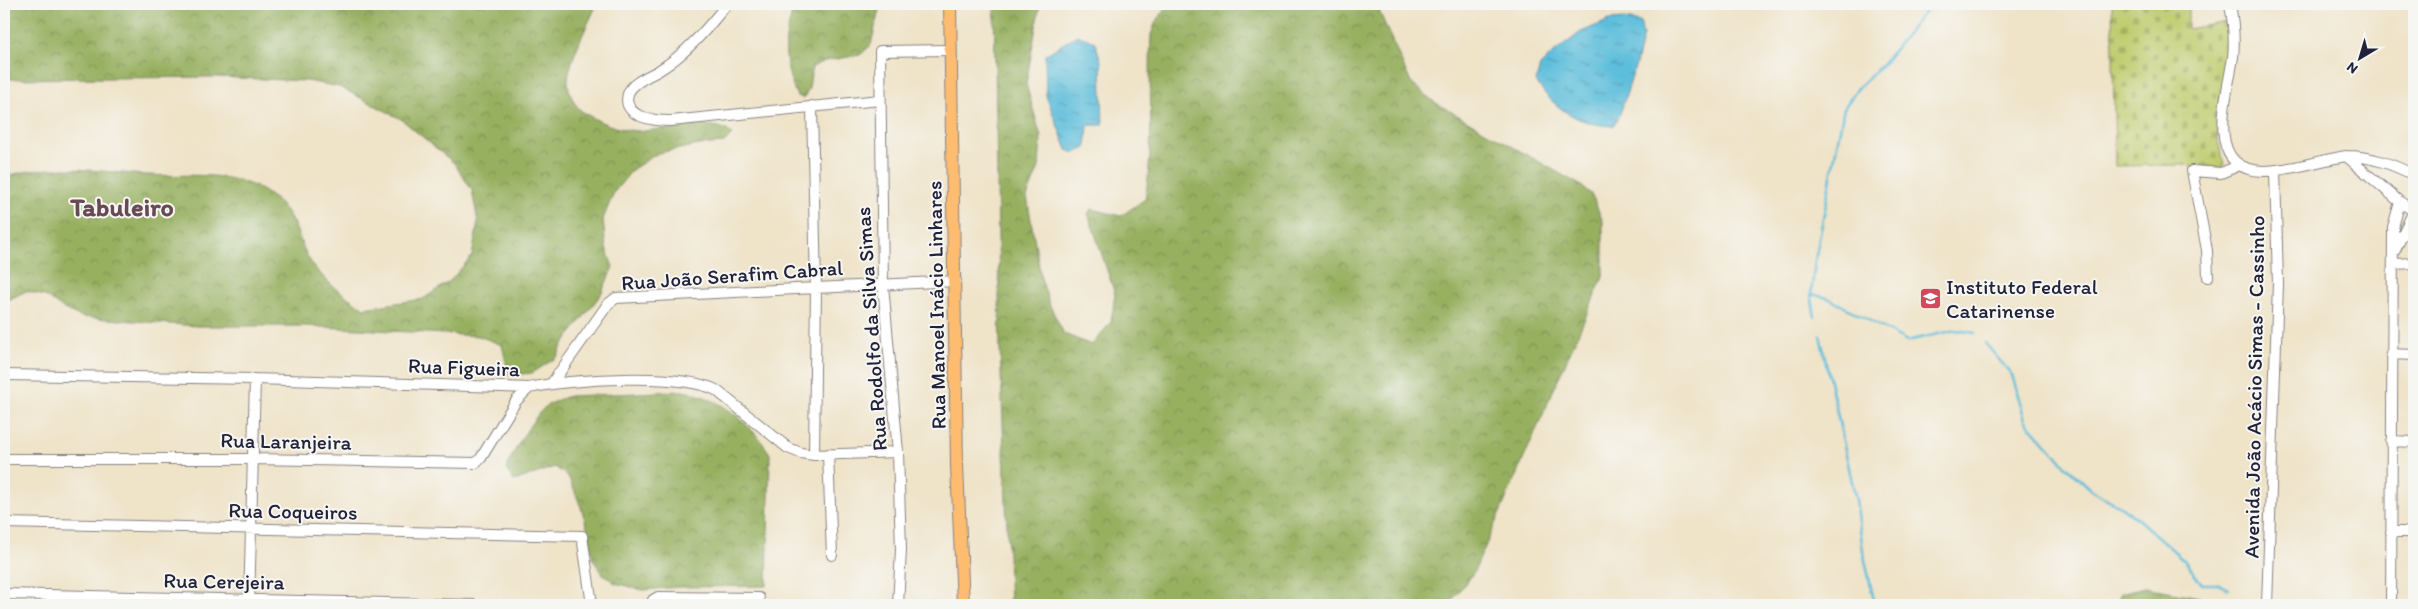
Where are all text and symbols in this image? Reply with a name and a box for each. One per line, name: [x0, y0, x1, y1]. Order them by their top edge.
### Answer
north arrow: [2336, 32, 2386, 82]
text: N: [2343, 58, 2361, 77]
street label: Rua Manoel Inácio Linhares: [921, 181, 951, 429]
district label: Tabuleiro: [69, 191, 174, 223]
street label: Rua Rodolfo da Silva Simas: [850, 206, 892, 452]
street label: Avenida João Acácio Simas - Cassinho: [2239, 215, 2269, 559]
street label: Rua João Serafim Cabral: [620, 255, 844, 295]
place label: Instituto Federal Catarinense: [1946, 274, 2098, 323]
school or university icon: Instituto Federal Catarinense: [1918, 286, 1942, 310]
street label: Rua Figueira: [408, 353, 521, 381]
street label: Rua Laranjeira: [220, 427, 352, 455]
street label: Rua Coqueiros: [228, 497, 358, 525]
street label: Rua Cerejeira: [163, 567, 285, 595]

